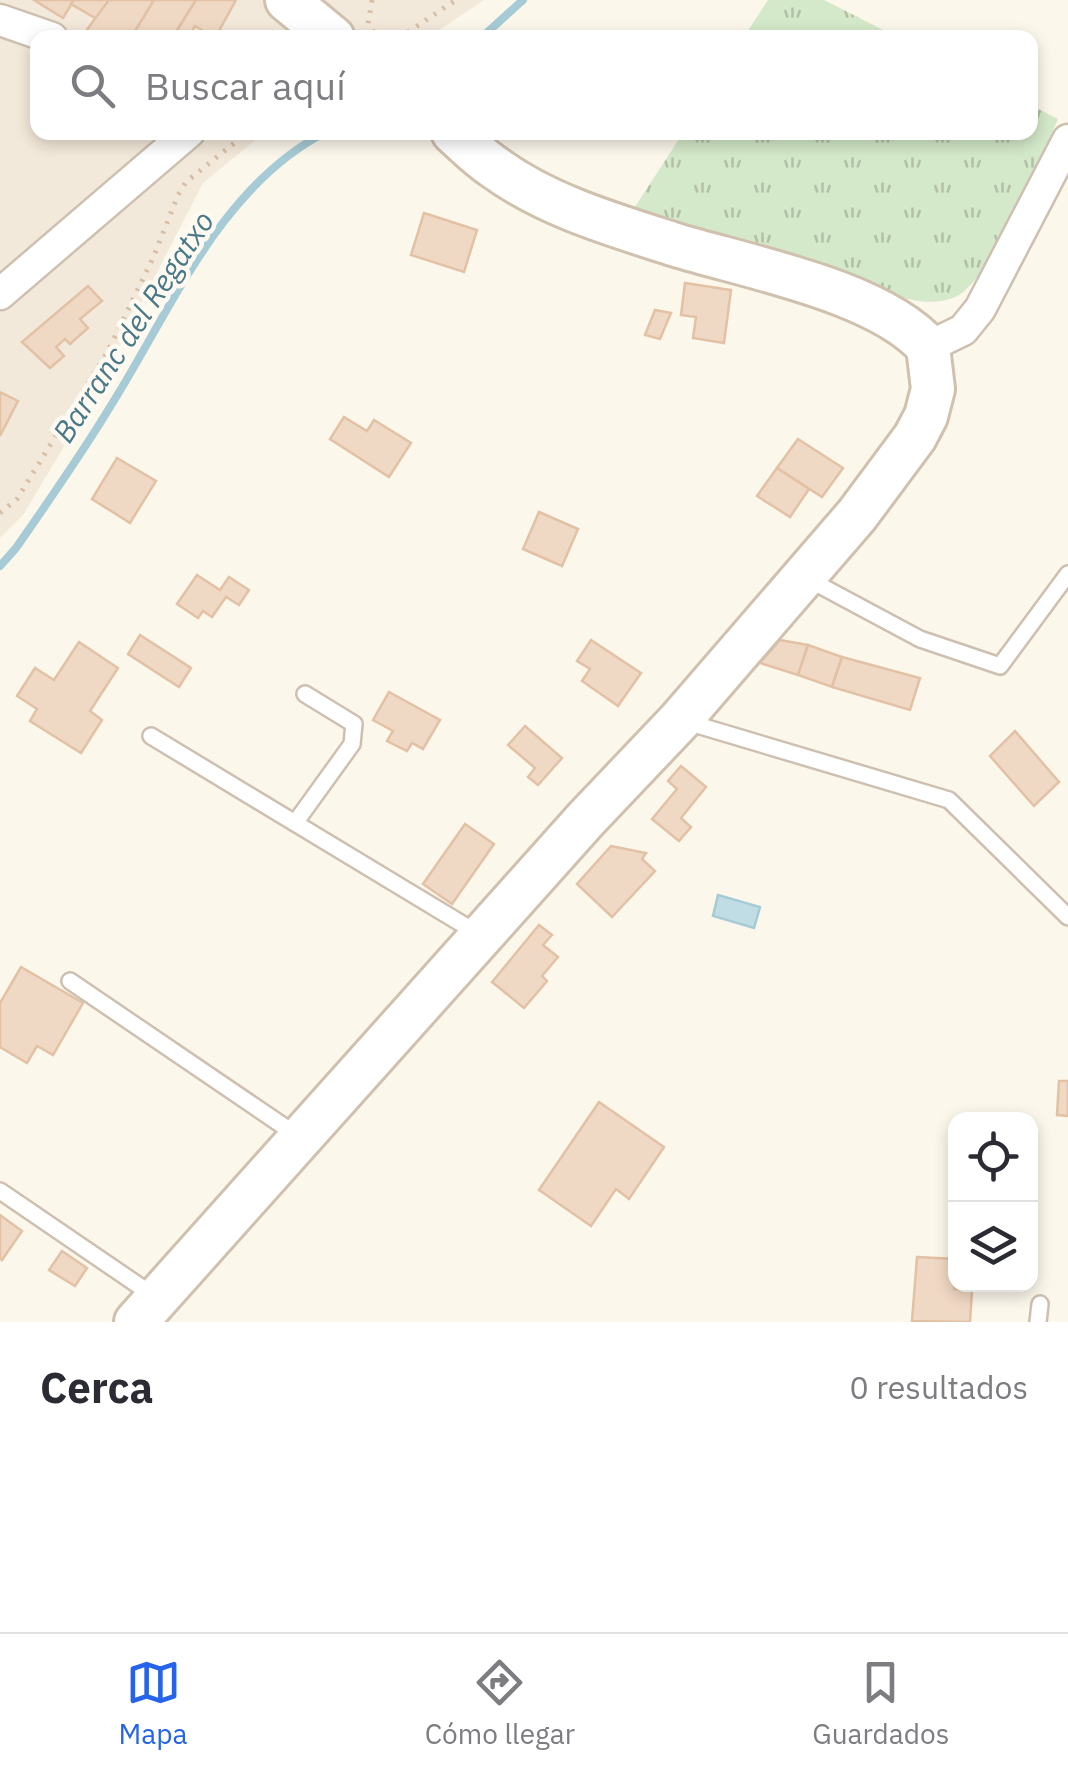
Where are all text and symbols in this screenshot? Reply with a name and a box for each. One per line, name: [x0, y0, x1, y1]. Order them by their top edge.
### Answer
search box: [30, 30, 1038, 140]
icon: search: [65, 58, 120, 113]
text: Buscar aquí: [145, 61, 346, 110]
water label: Barranc del Regatxo: [43, 203, 222, 449]
map controls: [948, 1112, 1038, 1292]
button: locate: [948, 1112, 1038, 1202]
button: layers: [948, 1202, 1038, 1292]
text: Cerca: [40, 1360, 153, 1415]
text: 0 resultados: [849, 1366, 1028, 1408]
tab: Mapa: [119, 1655, 188, 1752]
tab: Cómo llegar: [425, 1655, 575, 1752]
tab: Guardados: [812, 1655, 949, 1752]

